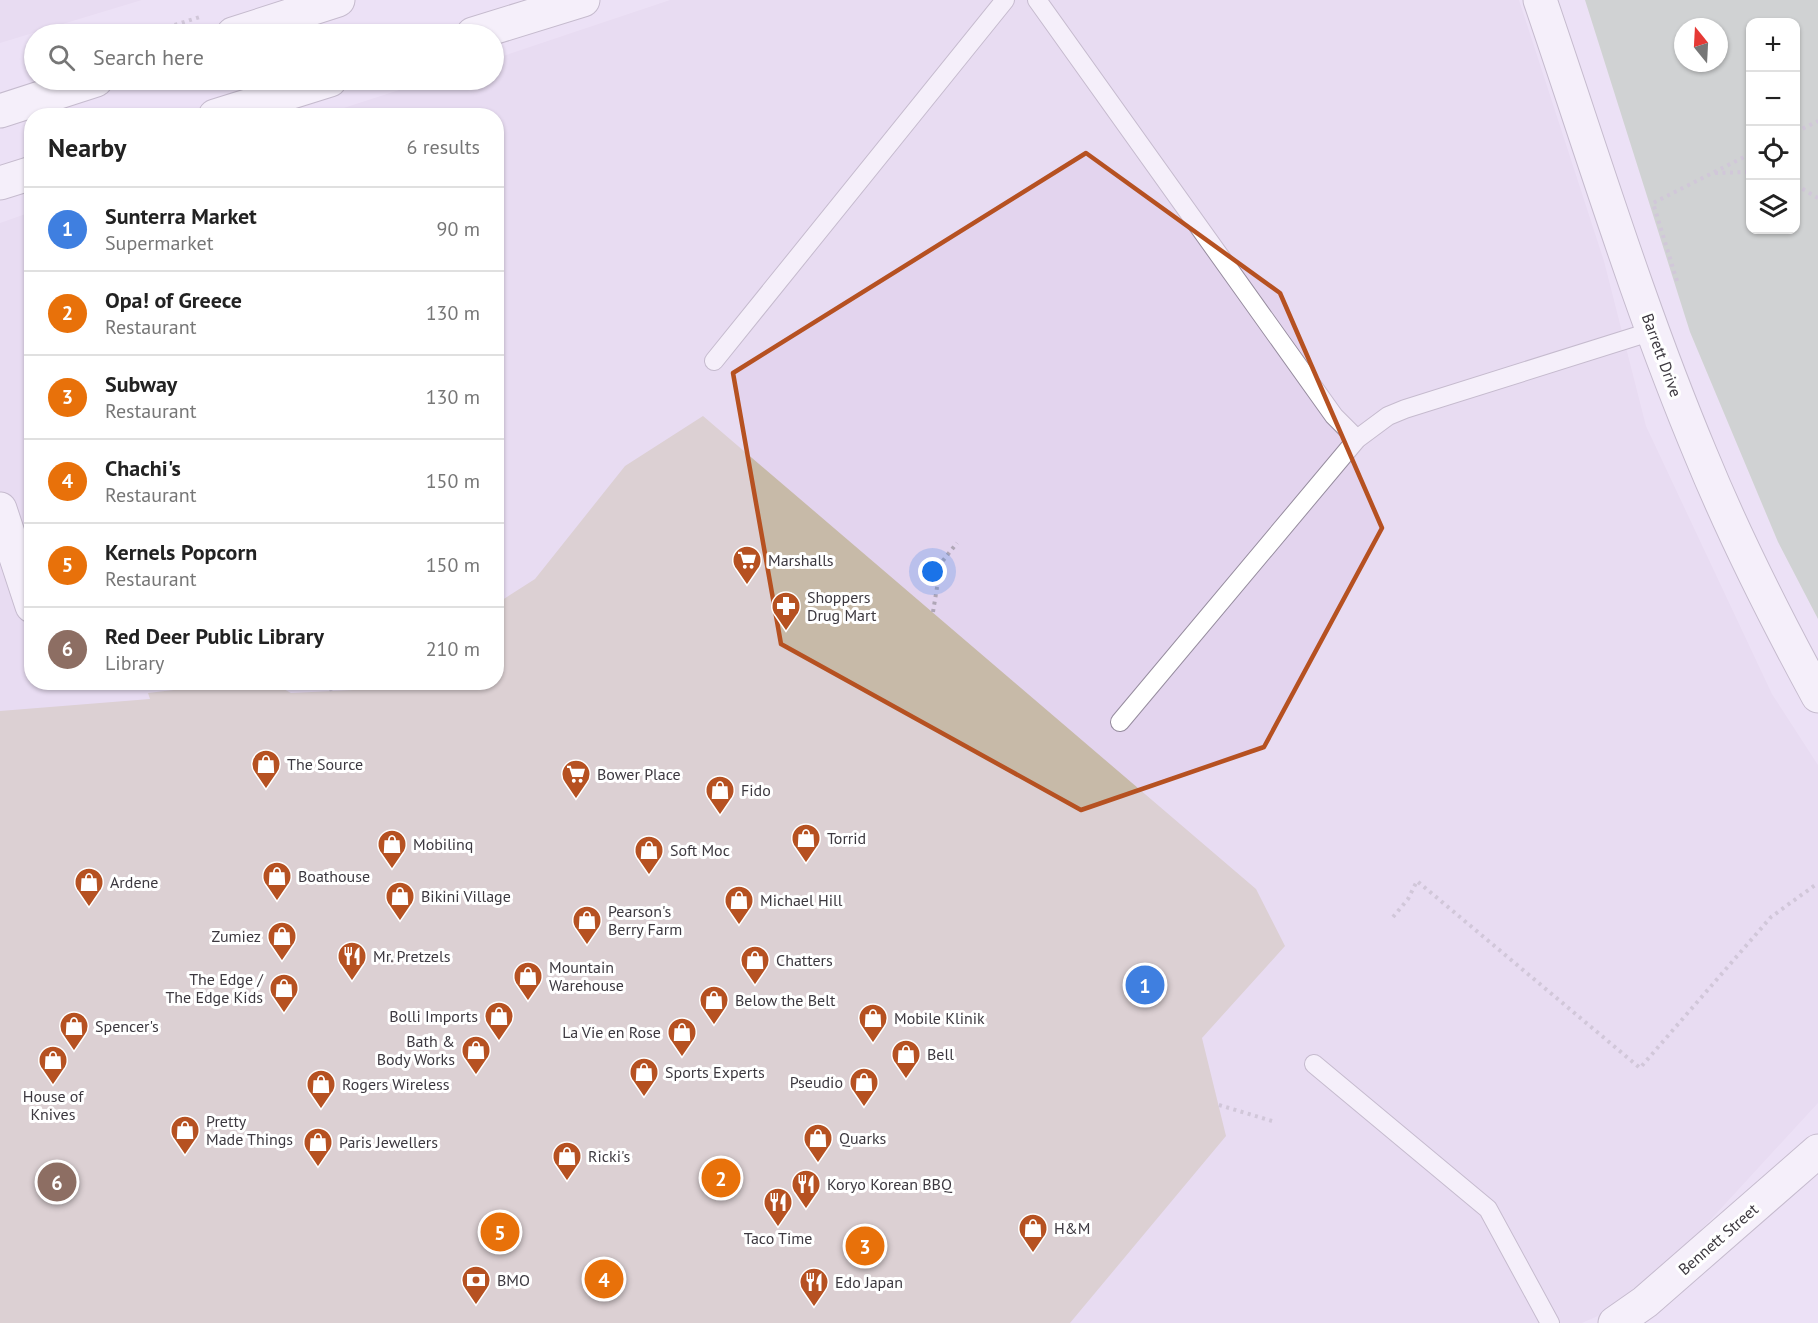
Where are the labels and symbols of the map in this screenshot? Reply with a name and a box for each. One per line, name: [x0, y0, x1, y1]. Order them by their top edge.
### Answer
north arrow: [1674, 18, 1728, 72]
street label: Barrett Drive: [1638, 311, 1686, 399]
supermarket icon: Marshalls: [731, 544, 763, 586]
place label: Marshalls: [768, 550, 834, 570]
your location: [918, 557, 947, 586]
place label: Shoppers Drug Mart: [807, 587, 877, 625]
pharmacy icon: Shoppers Drug Mart: [770, 590, 802, 632]
shop icon: The Source: [250, 748, 282, 790]
place label: The Source: [287, 754, 363, 774]
supermarket icon: Bower Place: [560, 758, 592, 800]
place label: Bower Place: [597, 764, 681, 784]
shop icon: Fido: [704, 774, 736, 816]
place label: Fido: [741, 780, 771, 800]
shop icon: Torrid: [790, 822, 822, 864]
shop icon: Mobilinq: [376, 828, 408, 870]
place label: Torrid: [827, 828, 866, 848]
place label: Mobilinq: [413, 834, 473, 854]
shop icon: Soft Moc: [633, 834, 665, 876]
place label: Soft Moc: [670, 840, 730, 860]
shop icon: Boathouse: [261, 860, 293, 902]
shop icon: Ardene: [73, 866, 105, 908]
place label: Boathouse: [298, 866, 370, 886]
place label: Ardene: [110, 872, 158, 892]
shop icon: Bikini Village: [384, 880, 416, 922]
shop icon: Michael Hill: [723, 884, 755, 926]
place label: Bikini Village: [421, 886, 511, 906]
place label: Michael Hill: [760, 890, 843, 910]
place label: Pearson's Berry Farm: [608, 901, 682, 939]
shop icon: Pearson's Berry Farm: [571, 904, 603, 946]
shop icon: Zumiez: [266, 920, 298, 962]
place label: Zumiez: [212, 926, 261, 946]
restaurant icon: Mr. Pretzels: [336, 940, 368, 982]
shop icon: Chatters: [739, 944, 771, 986]
place label: Mr. Pretzels: [373, 946, 451, 966]
place label: Chatters: [776, 950, 833, 970]
place label: Mountain Warehouse: [549, 957, 624, 995]
shop icon: Mountain Warehouse: [512, 960, 544, 1002]
pin: 1: [1126, 962, 1164, 1008]
place label: The Edge / The Edge Kids: [165, 969, 264, 1007]
shop icon: The Edge / The Edge Kids: [268, 972, 300, 1014]
shop icon: Below the Belt: [698, 984, 730, 1026]
place label: Below the Belt: [735, 990, 836, 1010]
shop icon: Bolli Imports: [483, 1000, 515, 1042]
shop icon: Mobile Klinik: [857, 1002, 889, 1044]
place label: Bolli Imports: [389, 1006, 478, 1026]
place label: Mobile Klinik: [894, 1008, 985, 1028]
shop icon: Spencer's: [58, 1010, 90, 1052]
place label: Spencer's: [95, 1016, 159, 1036]
shop icon: La Vie en Rose: [666, 1016, 698, 1058]
place label: La Vie en Rose: [562, 1022, 661, 1042]
place label: Bath & Body Works: [377, 1031, 455, 1069]
shop icon: Bath & Body Works: [460, 1034, 492, 1076]
shop icon: Bell: [890, 1038, 922, 1080]
shop icon: House of Knives: [37, 1044, 69, 1086]
place label: Bell: [927, 1044, 954, 1064]
shop icon: Sports Experts: [628, 1056, 660, 1098]
place label: Sports Experts: [665, 1062, 765, 1082]
shop icon: Pseudio: [848, 1066, 880, 1108]
shop icon: Rogers Wireless: [305, 1068, 337, 1110]
place label: Pseudio: [790, 1072, 843, 1092]
place label: Rogers Wireless: [342, 1074, 450, 1094]
place label: House of Knives: [23, 1086, 84, 1124]
place label: Pretty Made Things: [206, 1111, 293, 1149]
shop icon: Pretty Made Things: [169, 1114, 201, 1156]
shop icon: Quarks: [802, 1122, 834, 1164]
shop icon: Paris Jewellers: [302, 1126, 334, 1168]
place label: Quarks: [839, 1128, 887, 1148]
place label: Paris Jewellers: [339, 1132, 438, 1152]
shop icon: Ricki's: [551, 1140, 583, 1182]
place label: Ricki's: [588, 1146, 630, 1166]
pin: 2: [702, 1156, 740, 1200]
pin: 6: [38, 1160, 76, 1204]
restaurant icon: Koryo Korean BBQ: [790, 1168, 822, 1210]
place label: Koryo Korean BBQ: [827, 1174, 953, 1194]
restaurant icon: Taco Time: [762, 1186, 794, 1228]
street label: Bennett Street: [1674, 1199, 1762, 1279]
pin: 5: [480, 1210, 520, 1254]
shop icon: H&M: [1017, 1212, 1049, 1254]
place label: H&M: [1054, 1218, 1090, 1238]
pin: 3: [846, 1224, 884, 1268]
place label: Taco Time: [744, 1228, 812, 1248]
pin: 4: [584, 1256, 624, 1302]
bank icon: BMO: [460, 1264, 492, 1306]
restaurant icon: Edo Japan: [798, 1266, 830, 1308]
place label: BMO: [497, 1270, 530, 1290]
place label: Edo Japan: [835, 1272, 903, 1292]

